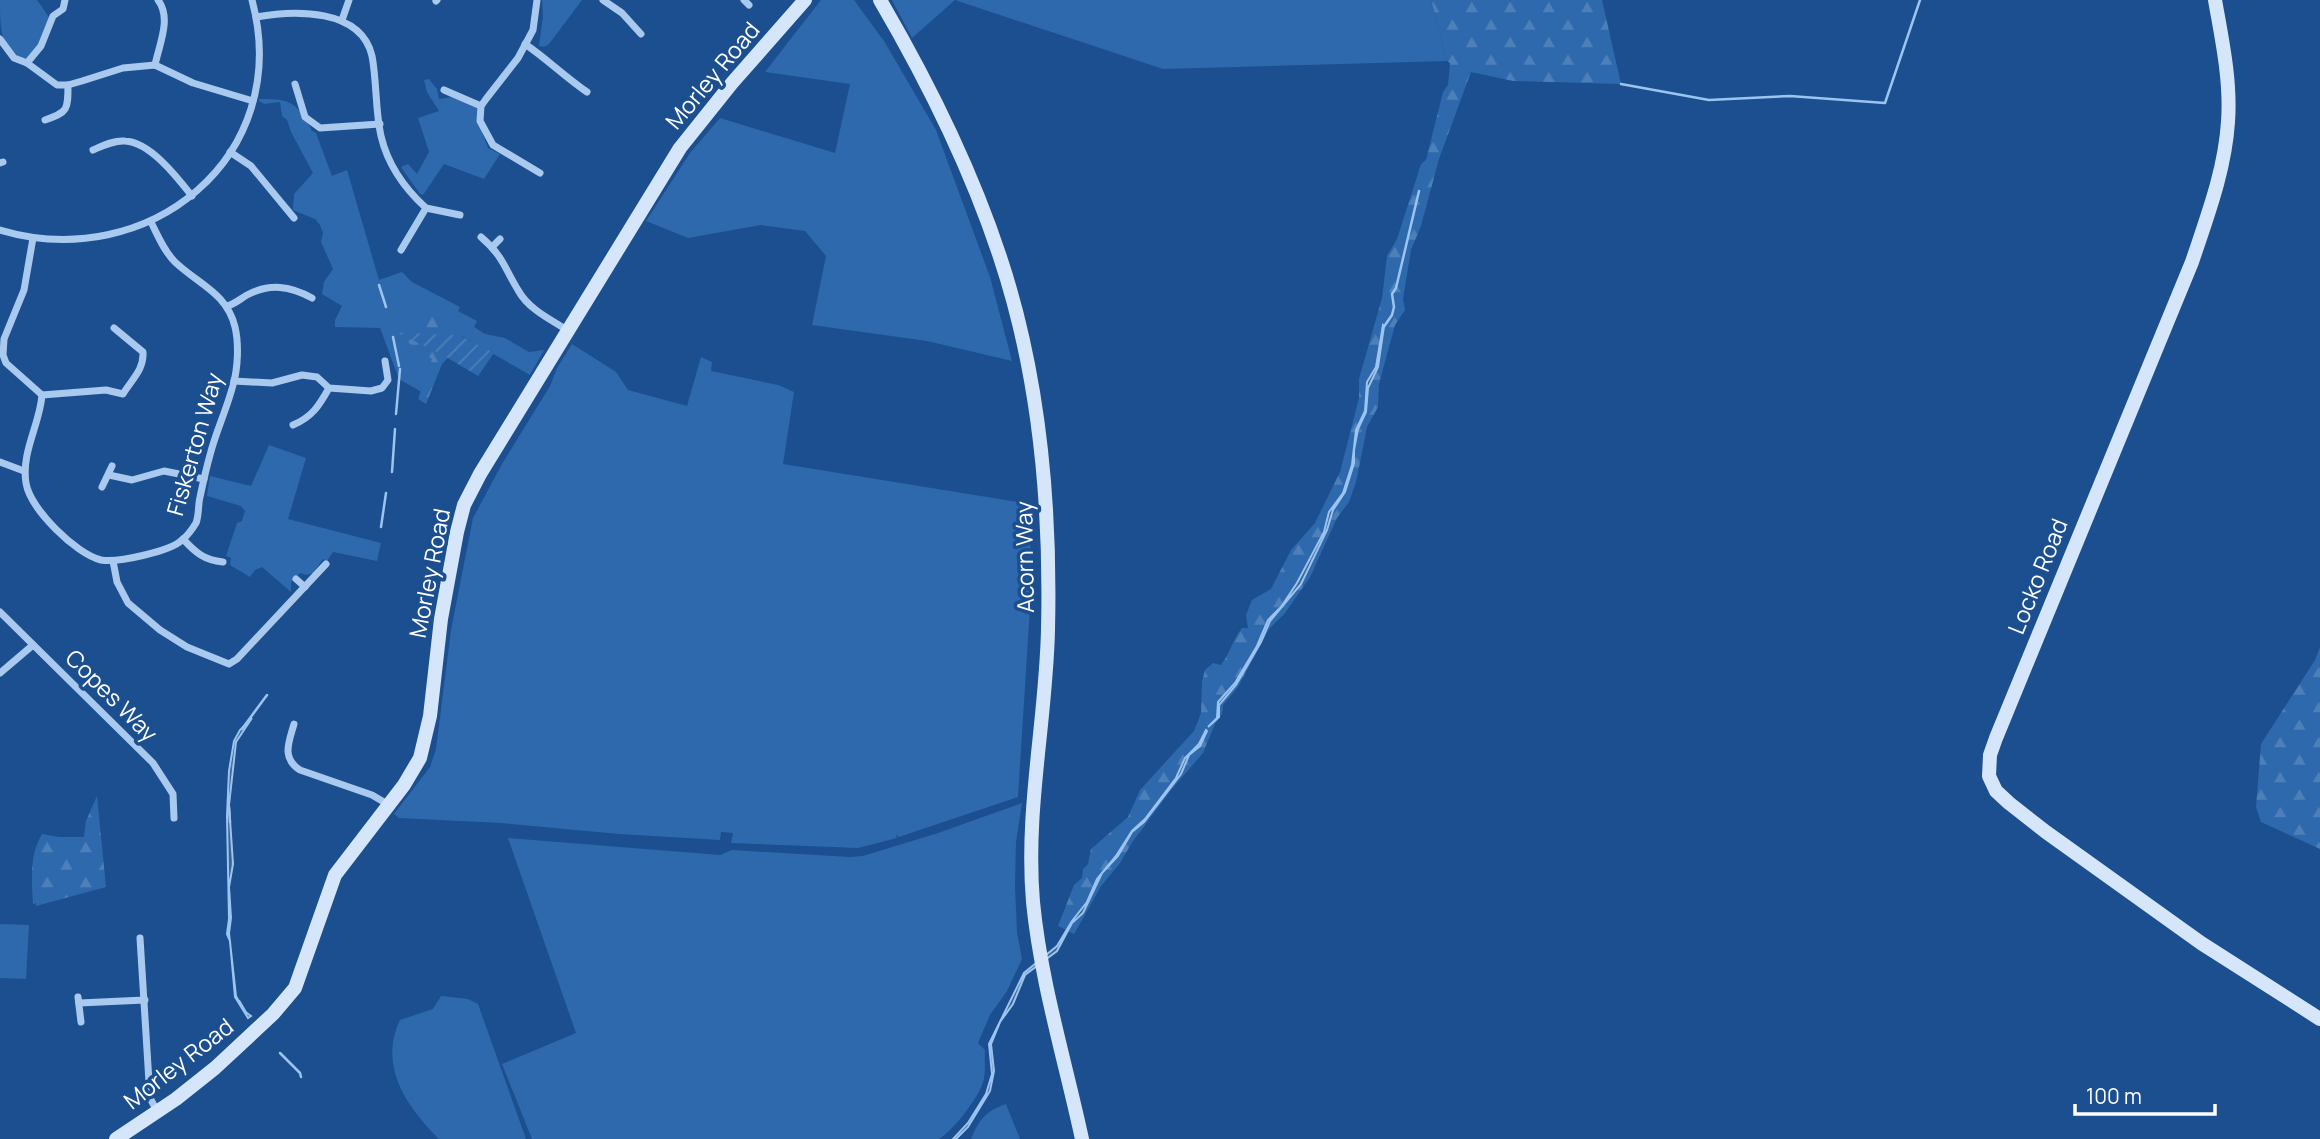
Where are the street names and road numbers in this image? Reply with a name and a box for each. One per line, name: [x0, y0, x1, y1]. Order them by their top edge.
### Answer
street label: Morley Road: [658, 15, 766, 135]
street label: Fiskerton Way: [158, 369, 230, 519]
street label: Acorn Way: [1007, 501, 1041, 613]
street label: Morley Road: [401, 506, 457, 640]
street label: Locko Road: [1999, 513, 2075, 639]
street label: Copes Way: [59, 642, 165, 748]
street label: Morley Road: [117, 1010, 239, 1116]

